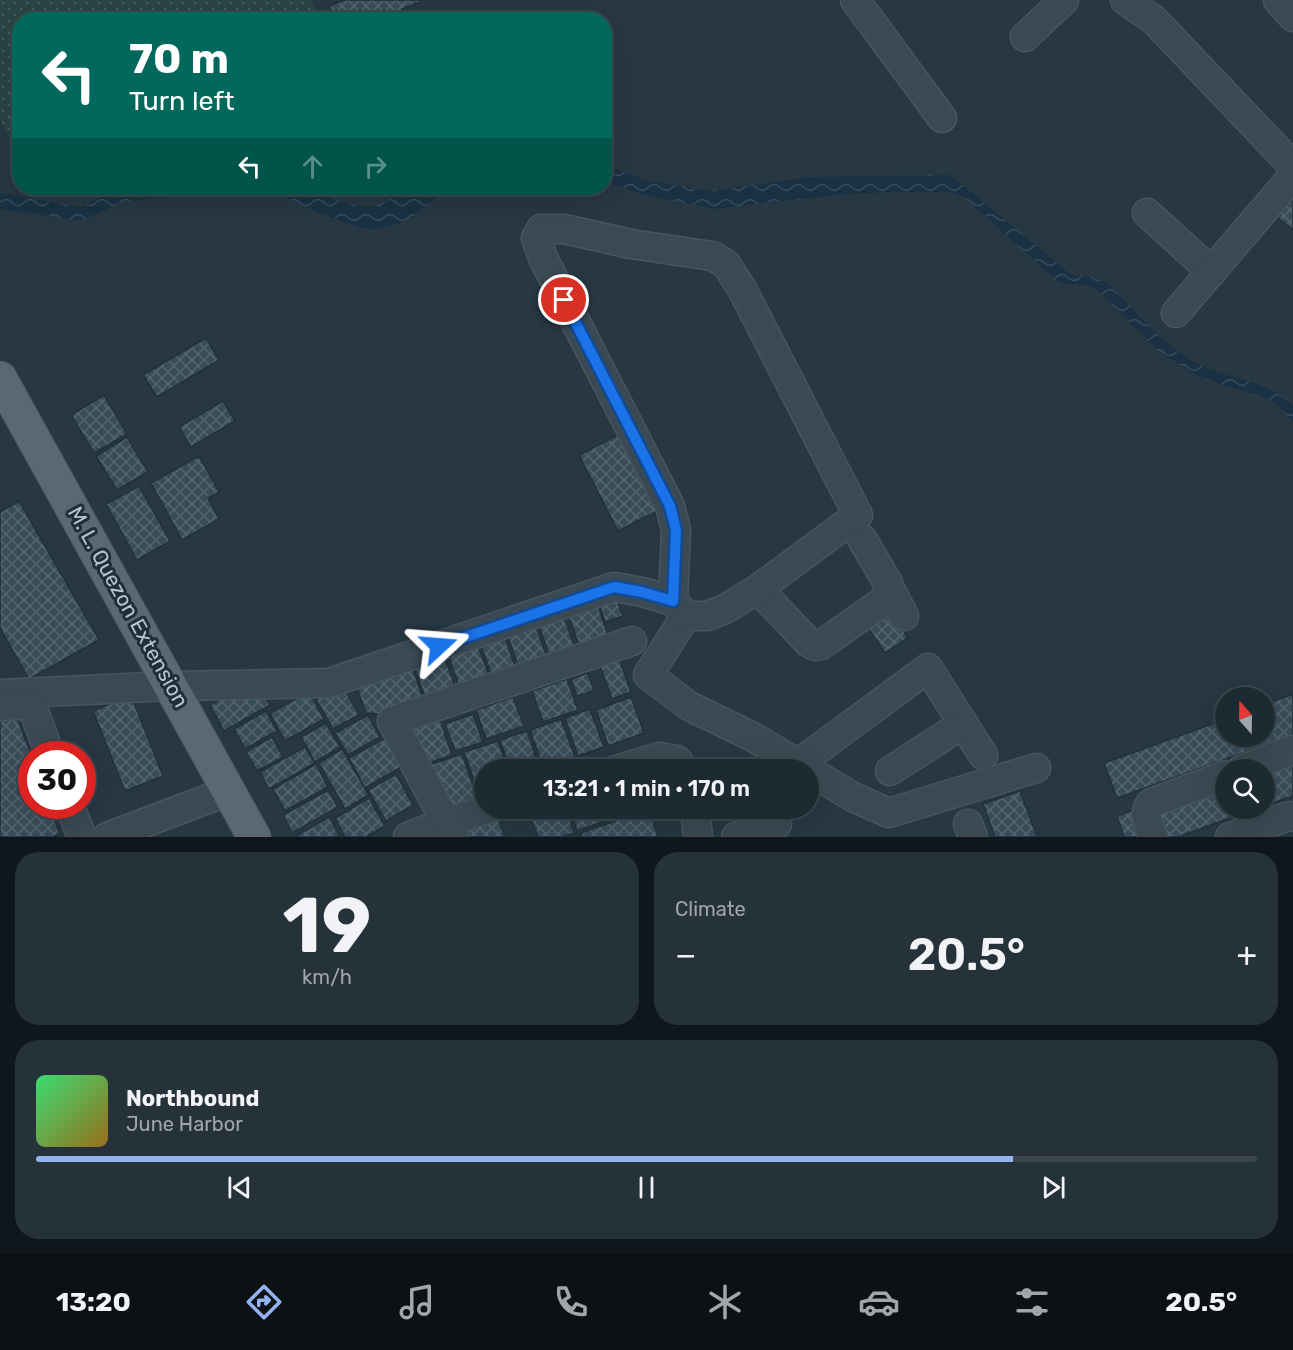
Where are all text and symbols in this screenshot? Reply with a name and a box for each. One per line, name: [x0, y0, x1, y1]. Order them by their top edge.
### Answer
text: 70 m: [129, 34, 229, 84]
icon: left: [30, 36, 108, 114]
text: Turn left: [129, 85, 234, 117]
icon: left: [233, 150, 266, 183]
icon: ahead: [296, 150, 329, 183]
icon: right: [359, 150, 392, 183]
pin: [538, 274, 589, 325]
icon: arrive: [547, 283, 580, 316]
street label: M. L. Quezon Extension: [63, 502, 194, 711]
position arrow: [407, 614, 471, 678]
north arrow: [1215, 687, 1275, 747]
map controls: [1215, 687, 1275, 819]
speed limit sign: 30: [18, 741, 96, 819]
button: search: [1215, 759, 1275, 819]
text: 13:21 · 1 min · 170 m: [543, 775, 750, 802]
text: 19: [283, 879, 371, 972]
text: Climate: [675, 897, 746, 921]
text: 20.5°: [908, 928, 1025, 981]
text: −: [675, 935, 696, 974]
text: +: [1236, 935, 1257, 974]
text: km/h: [302, 965, 352, 989]
text: Northbound: [126, 1085, 259, 1112]
text: June Harbor: [126, 1112, 243, 1136]
icon: previous: [223, 1171, 256, 1204]
icon: pause: [630, 1171, 663, 1204]
icon: next: [1037, 1171, 1070, 1204]
icon: directions: [243, 1281, 285, 1323]
icon: music: [396, 1281, 438, 1323]
icon: phone: [550, 1281, 592, 1323]
icon: climate: [704, 1281, 746, 1323]
icon: car: [858, 1281, 900, 1323]
icon: filters: [1011, 1281, 1053, 1323]
text: 13:20: [56, 1286, 131, 1318]
text: 20.5°: [1165, 1286, 1237, 1318]

